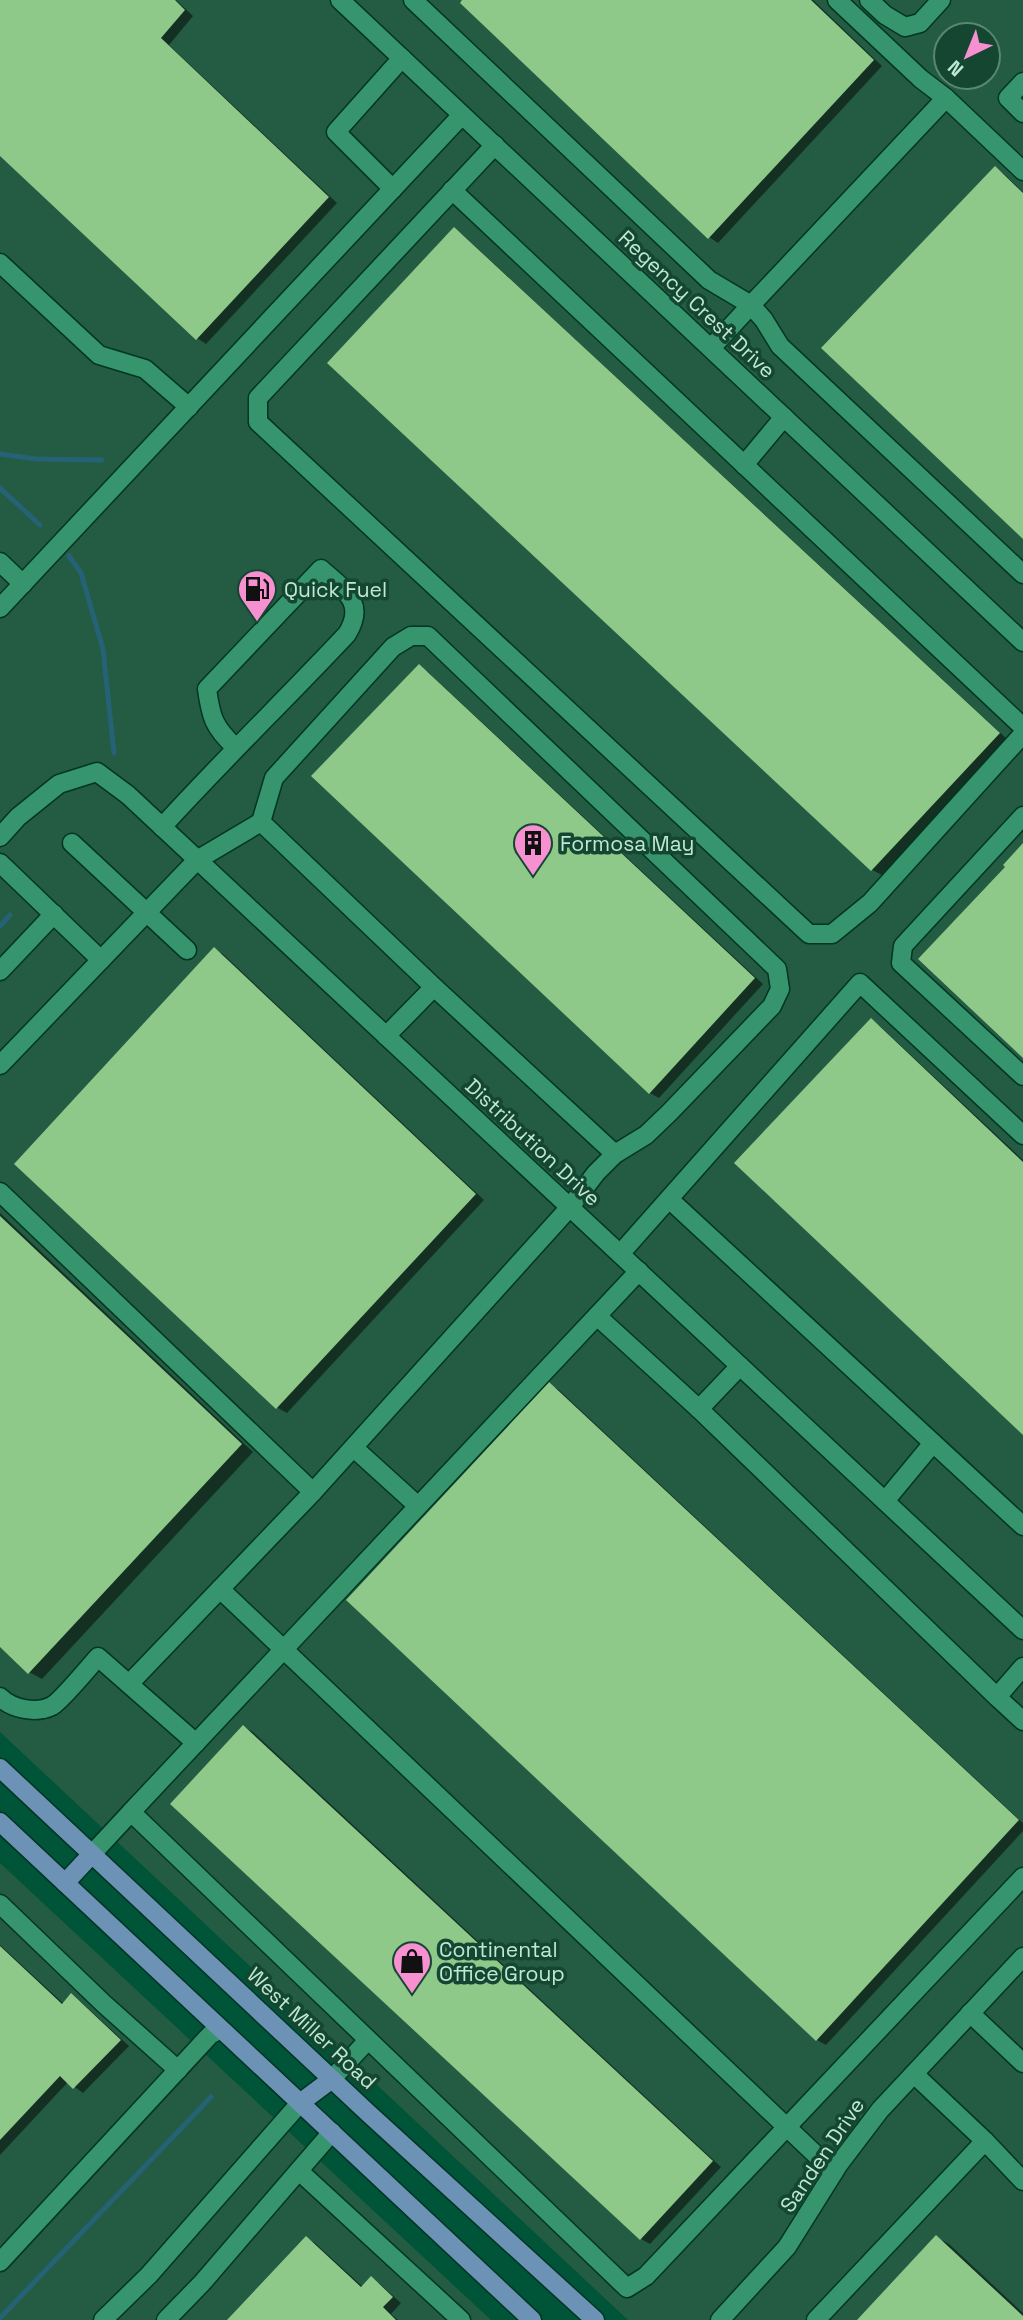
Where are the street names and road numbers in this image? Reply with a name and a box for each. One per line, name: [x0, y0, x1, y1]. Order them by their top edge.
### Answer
street label: Regency Crest Drive: [613, 224, 781, 384]
street label: Distribution Drive: [460, 1072, 606, 1212]
street label: West Miller Road: [242, 1961, 382, 2095]
street label: Sanden Drive: [774, 2093, 870, 2217]

